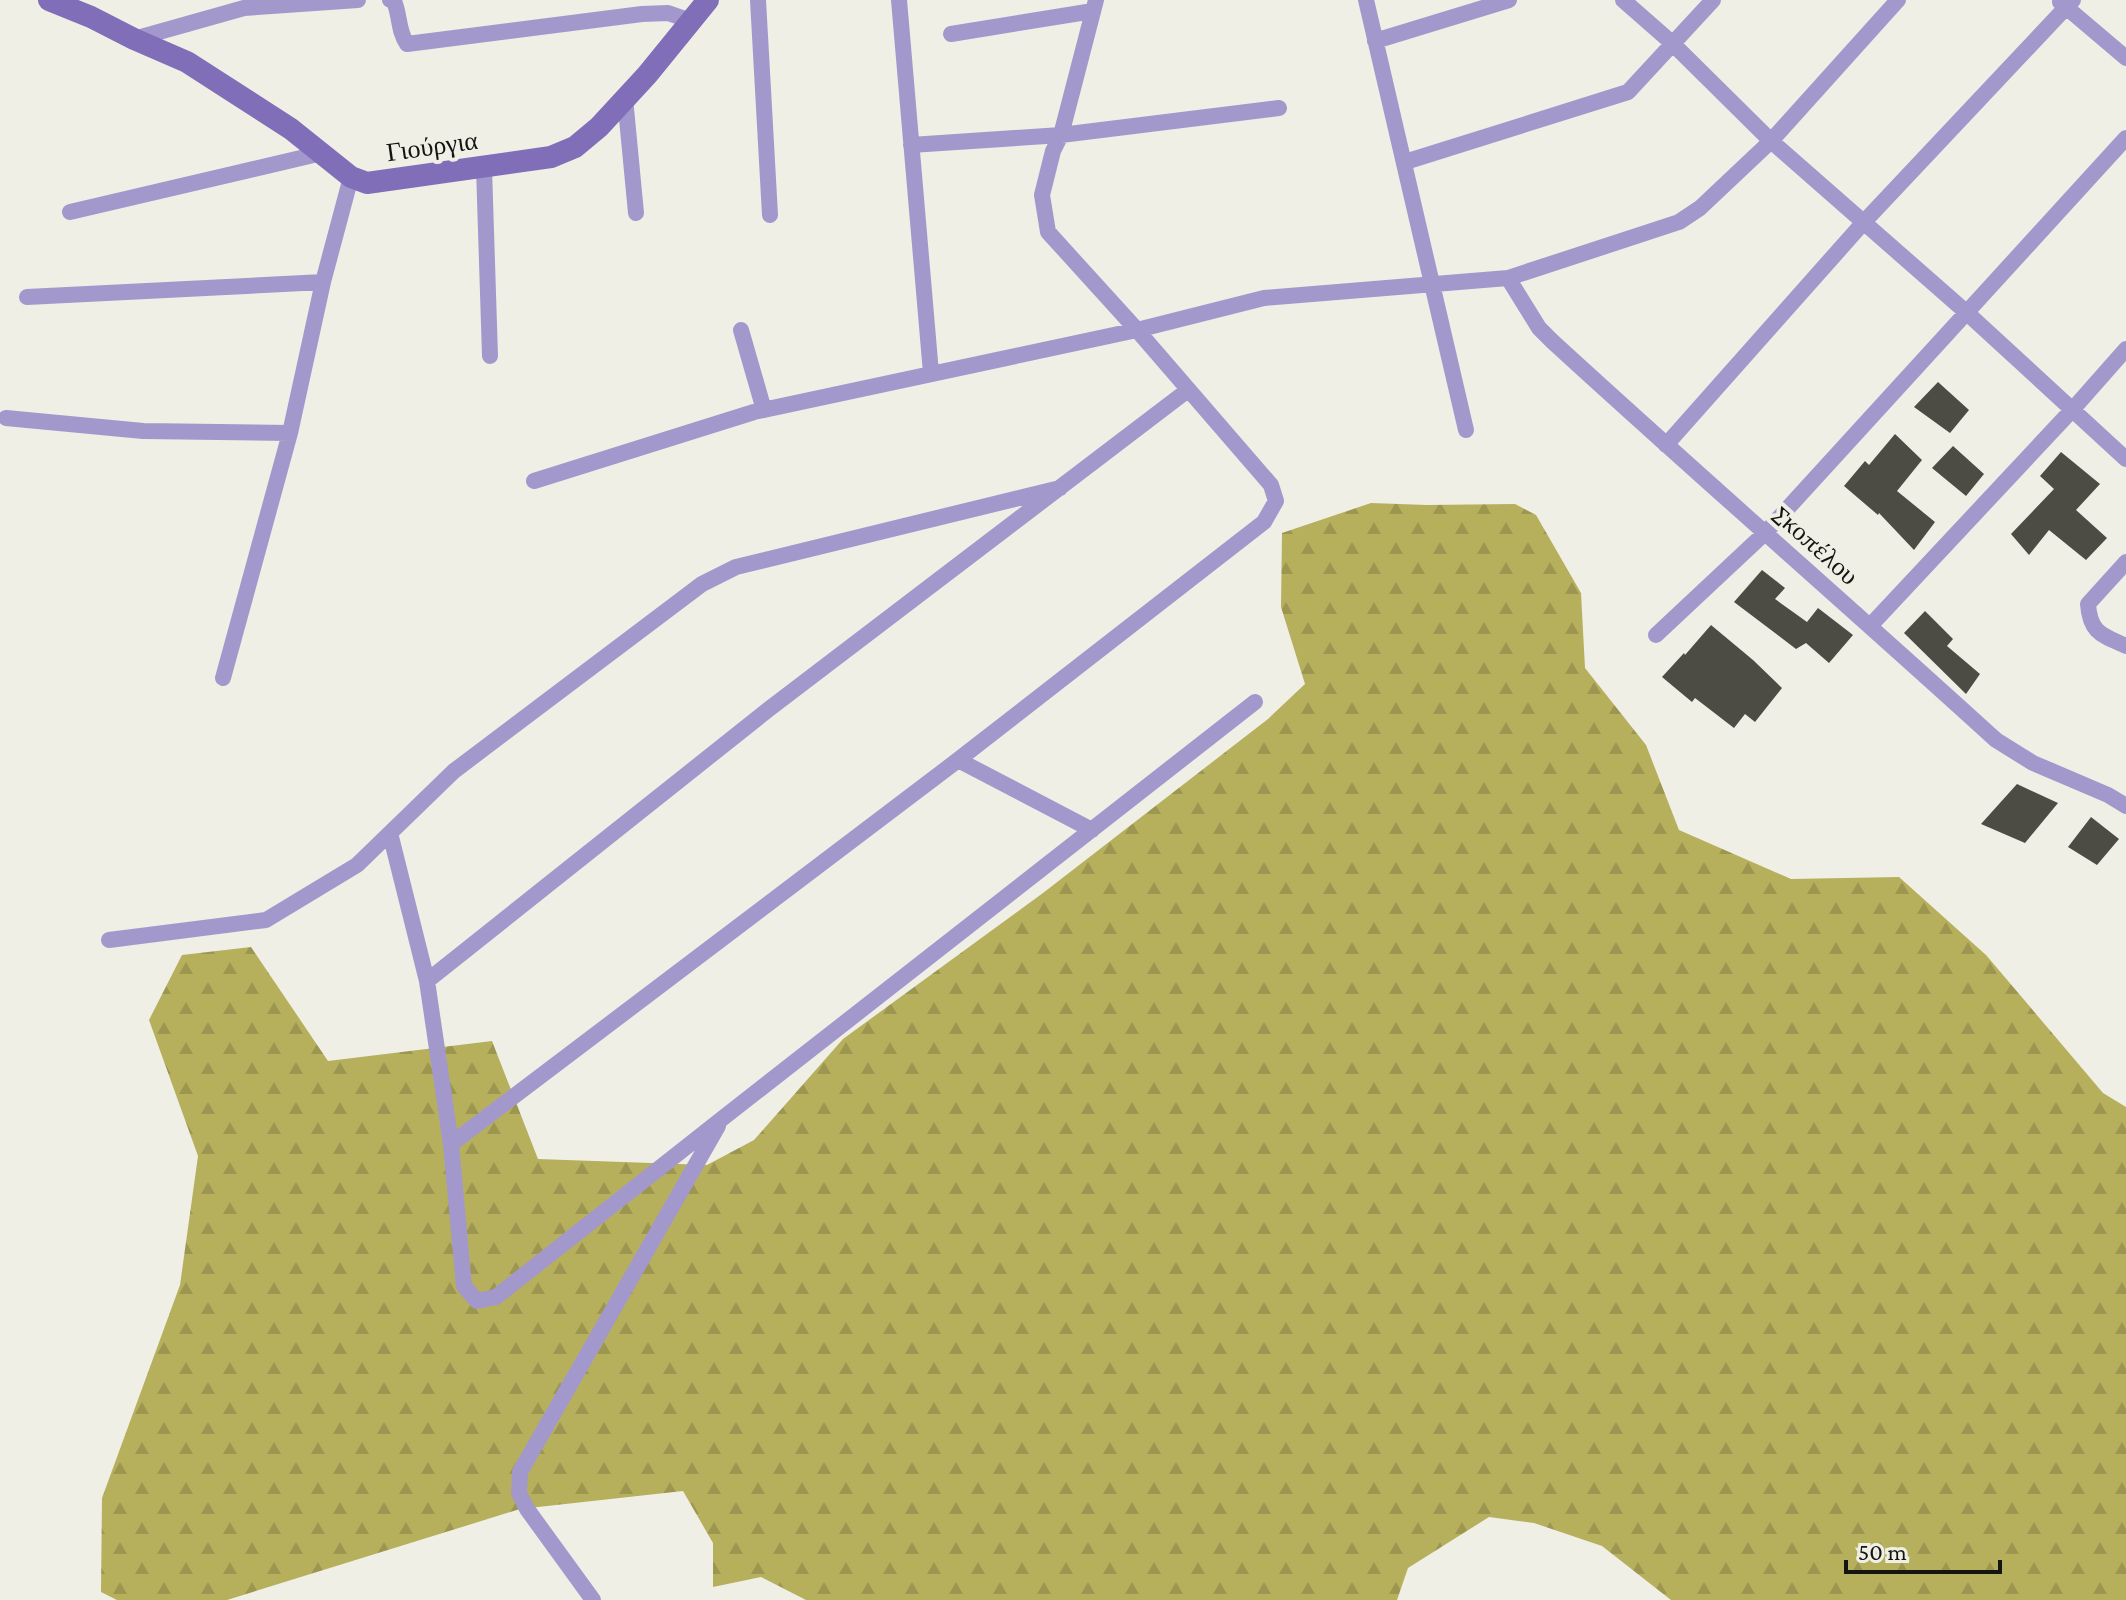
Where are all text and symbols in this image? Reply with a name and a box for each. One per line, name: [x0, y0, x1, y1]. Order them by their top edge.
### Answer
street label: Γιούργια: [384, 126, 480, 167]
street label: Σκοπέλου: [1767, 500, 1864, 591]
scale bar: [1846, 1524, 2000, 1574]
text: 50 m: [1858, 1538, 1907, 1565]

